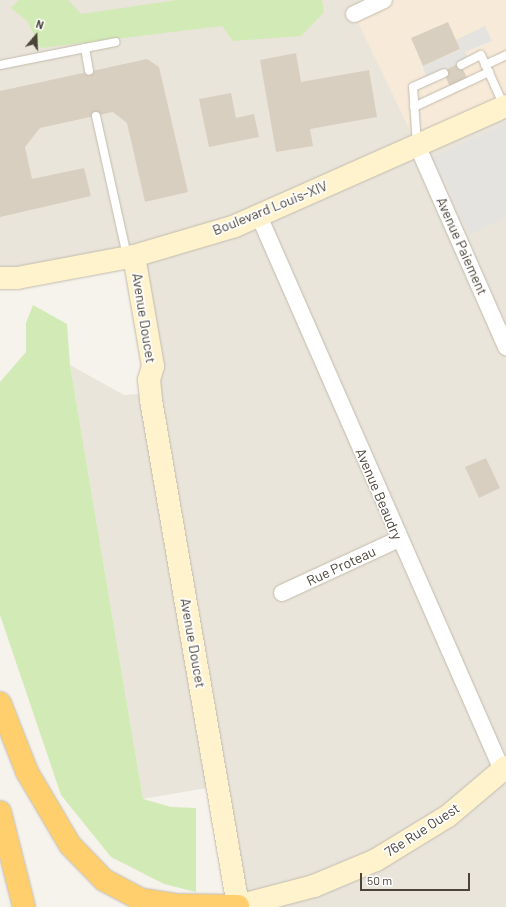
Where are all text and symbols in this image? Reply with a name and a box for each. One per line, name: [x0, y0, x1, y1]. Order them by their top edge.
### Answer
north arrow: [16, 16, 56, 56]
text: N: [34, 17, 46, 32]
street label: Boulevard Louis-XIV: [210, 177, 330, 239]
street label: Avenue Paiement: [433, 194, 491, 298]
street label: Avenue Doucet: [129, 272, 159, 364]
street label: Avenue Beaudry: [352, 446, 406, 542]
street label: Rue Proteau: [304, 543, 378, 589]
street label: Avenue Doucet: [177, 597, 209, 689]
street label: 76e Rue Ouest: [381, 800, 463, 860]
scale bar: [362, 865, 472, 891]
text: 50 m: [367, 873, 392, 887]

